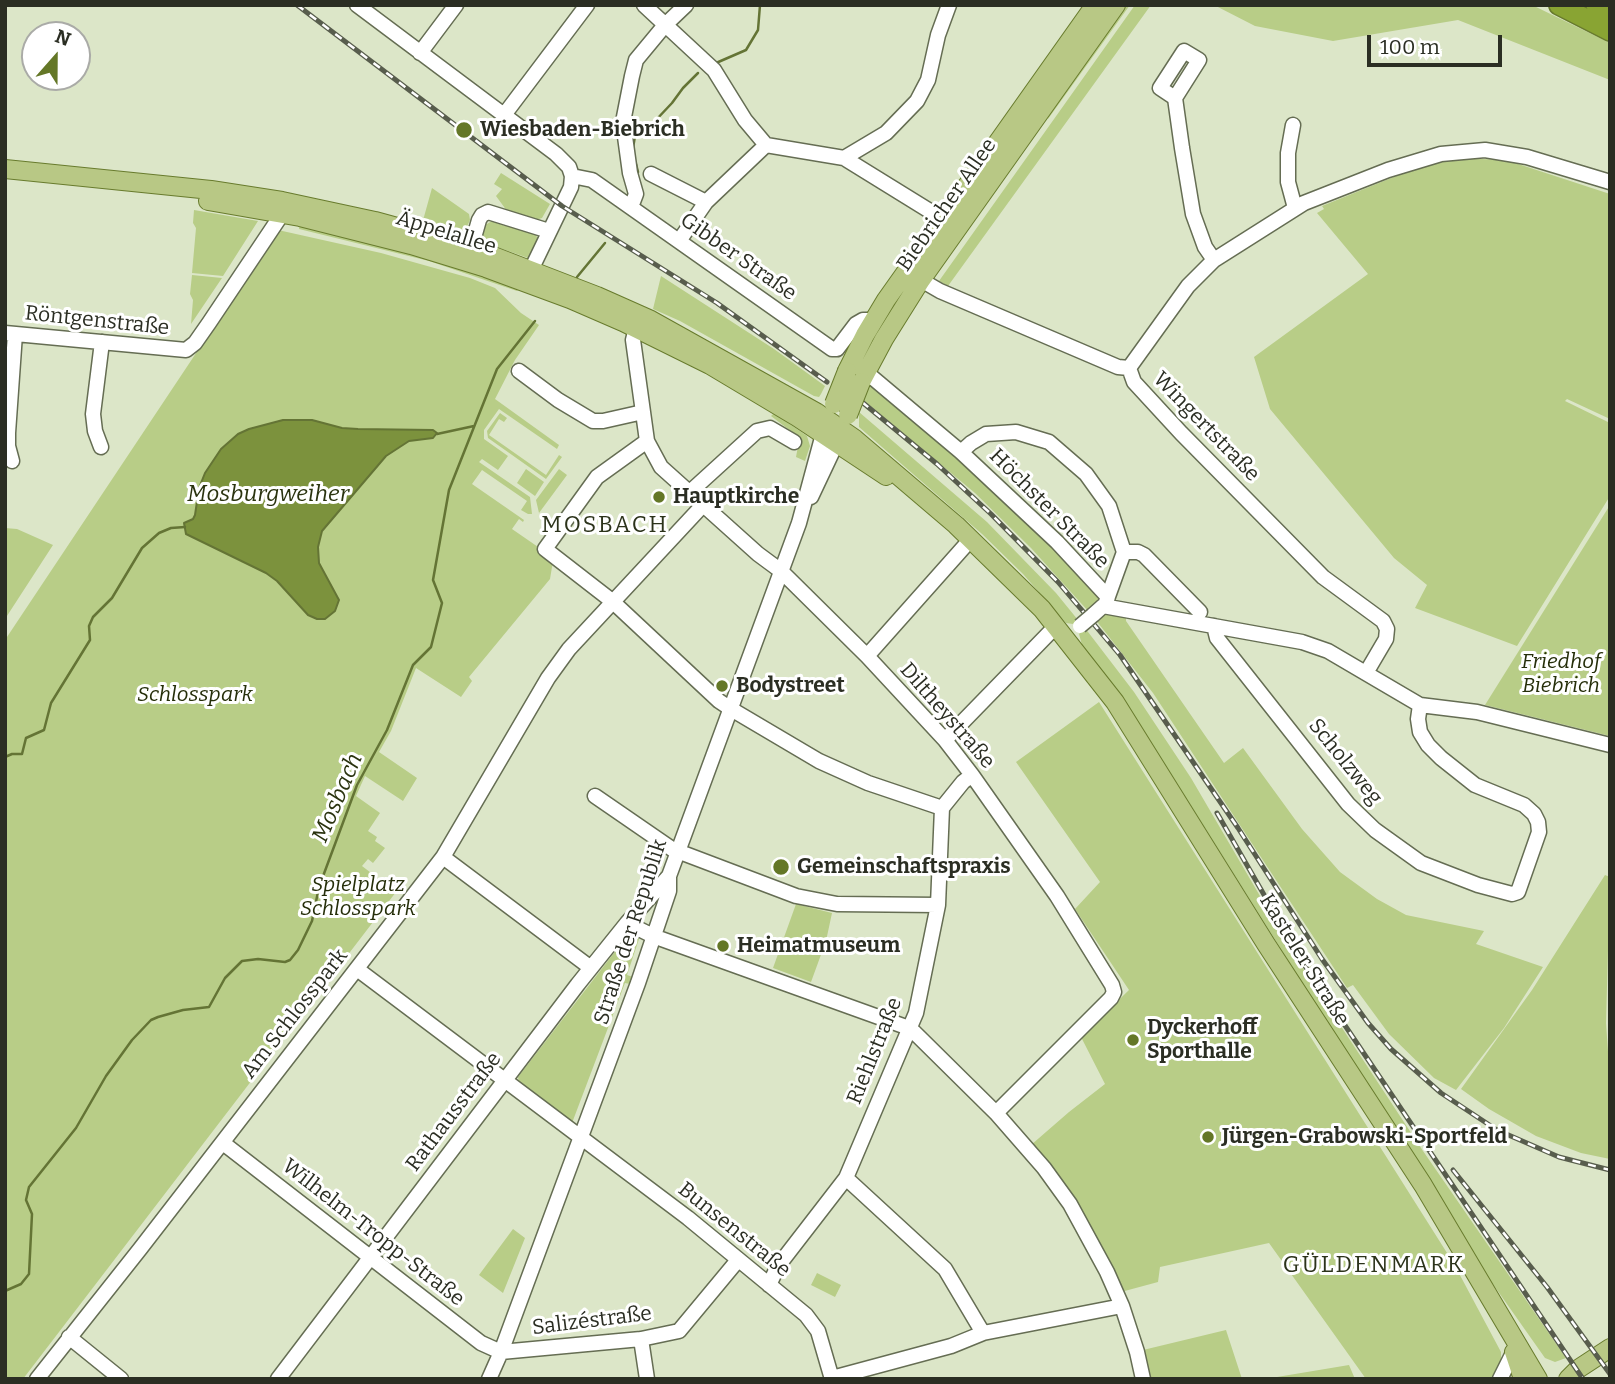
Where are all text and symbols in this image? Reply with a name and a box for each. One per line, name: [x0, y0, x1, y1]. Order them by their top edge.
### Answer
north arrow: [21, 21, 91, 91]
scale bar: [1370, 21, 1505, 65]
text: N: [52, 24, 74, 51]
text: 100 m: [1380, 34, 1440, 60]
place label: Wiesbaden-Biebrich: [480, 117, 685, 143]
marker: Wiesbaden-Biebrich: [454, 120, 474, 140]
street label: Biebricher Allee: [892, 134, 1002, 276]
street label: Äppelallee: [393, 206, 499, 260]
street label: Gibber Straße: [675, 208, 801, 306]
street label: Röntgenstraße: [24, 301, 170, 341]
street label: Wingertstraße: [1147, 367, 1265, 487]
street label: Höchster Straße: [984, 444, 1114, 574]
water label: Mosburgweiher: [187, 481, 349, 509]
place label: Hauptkirche: [673, 484, 799, 510]
marker: Hauptkirche: [651, 489, 667, 505]
district label: MOSBACH: [542, 512, 668, 540]
park label: Friedhof Biebrich: [1521, 649, 1601, 699]
street label: Diltheystraße: [894, 658, 1000, 774]
place label: Bodystreet: [736, 673, 845, 699]
marker: Bodystreet: [714, 678, 730, 694]
park label: Schlosspark: [137, 682, 253, 708]
street label: Scholzweg: [1303, 714, 1387, 810]
water label: Mosbach: [307, 749, 369, 847]
street label: Straße der Republik: [589, 836, 673, 1028]
place label: Gemeinschaftspraxis: [797, 854, 1011, 880]
marker: Gemeinschaftspraxis: [771, 857, 791, 877]
park label: Spielplatz Schlosspark: [300, 872, 416, 922]
street label: Kasteler Straße: [1253, 890, 1355, 1030]
place label: Heimatmuseum: [737, 933, 900, 959]
marker: Heimatmuseum: [715, 938, 731, 954]
street label: Am Schlosspark: [237, 944, 353, 1084]
street label: Riehlstraße: [842, 994, 908, 1108]
place label: Dyckerhoff Sporthalle: [1147, 1015, 1257, 1065]
marker: Dyckerhoff Sporthalle: [1125, 1032, 1141, 1048]
street label: Rathausstraße: [401, 1047, 507, 1177]
place label: Jürgen-Grabowski-Sportfeld: [1222, 1124, 1507, 1150]
marker: Jürgen-Grabowski-Sportfeld: [1200, 1129, 1216, 1145]
street label: Wilhelm-Tropp-Straße: [277, 1154, 469, 1312]
street label: Bunsenstraße: [673, 1177, 795, 1283]
district label: GÜLDENMARK: [1284, 1252, 1464, 1280]
street label: Salizéstraße: [531, 1301, 653, 1341]

